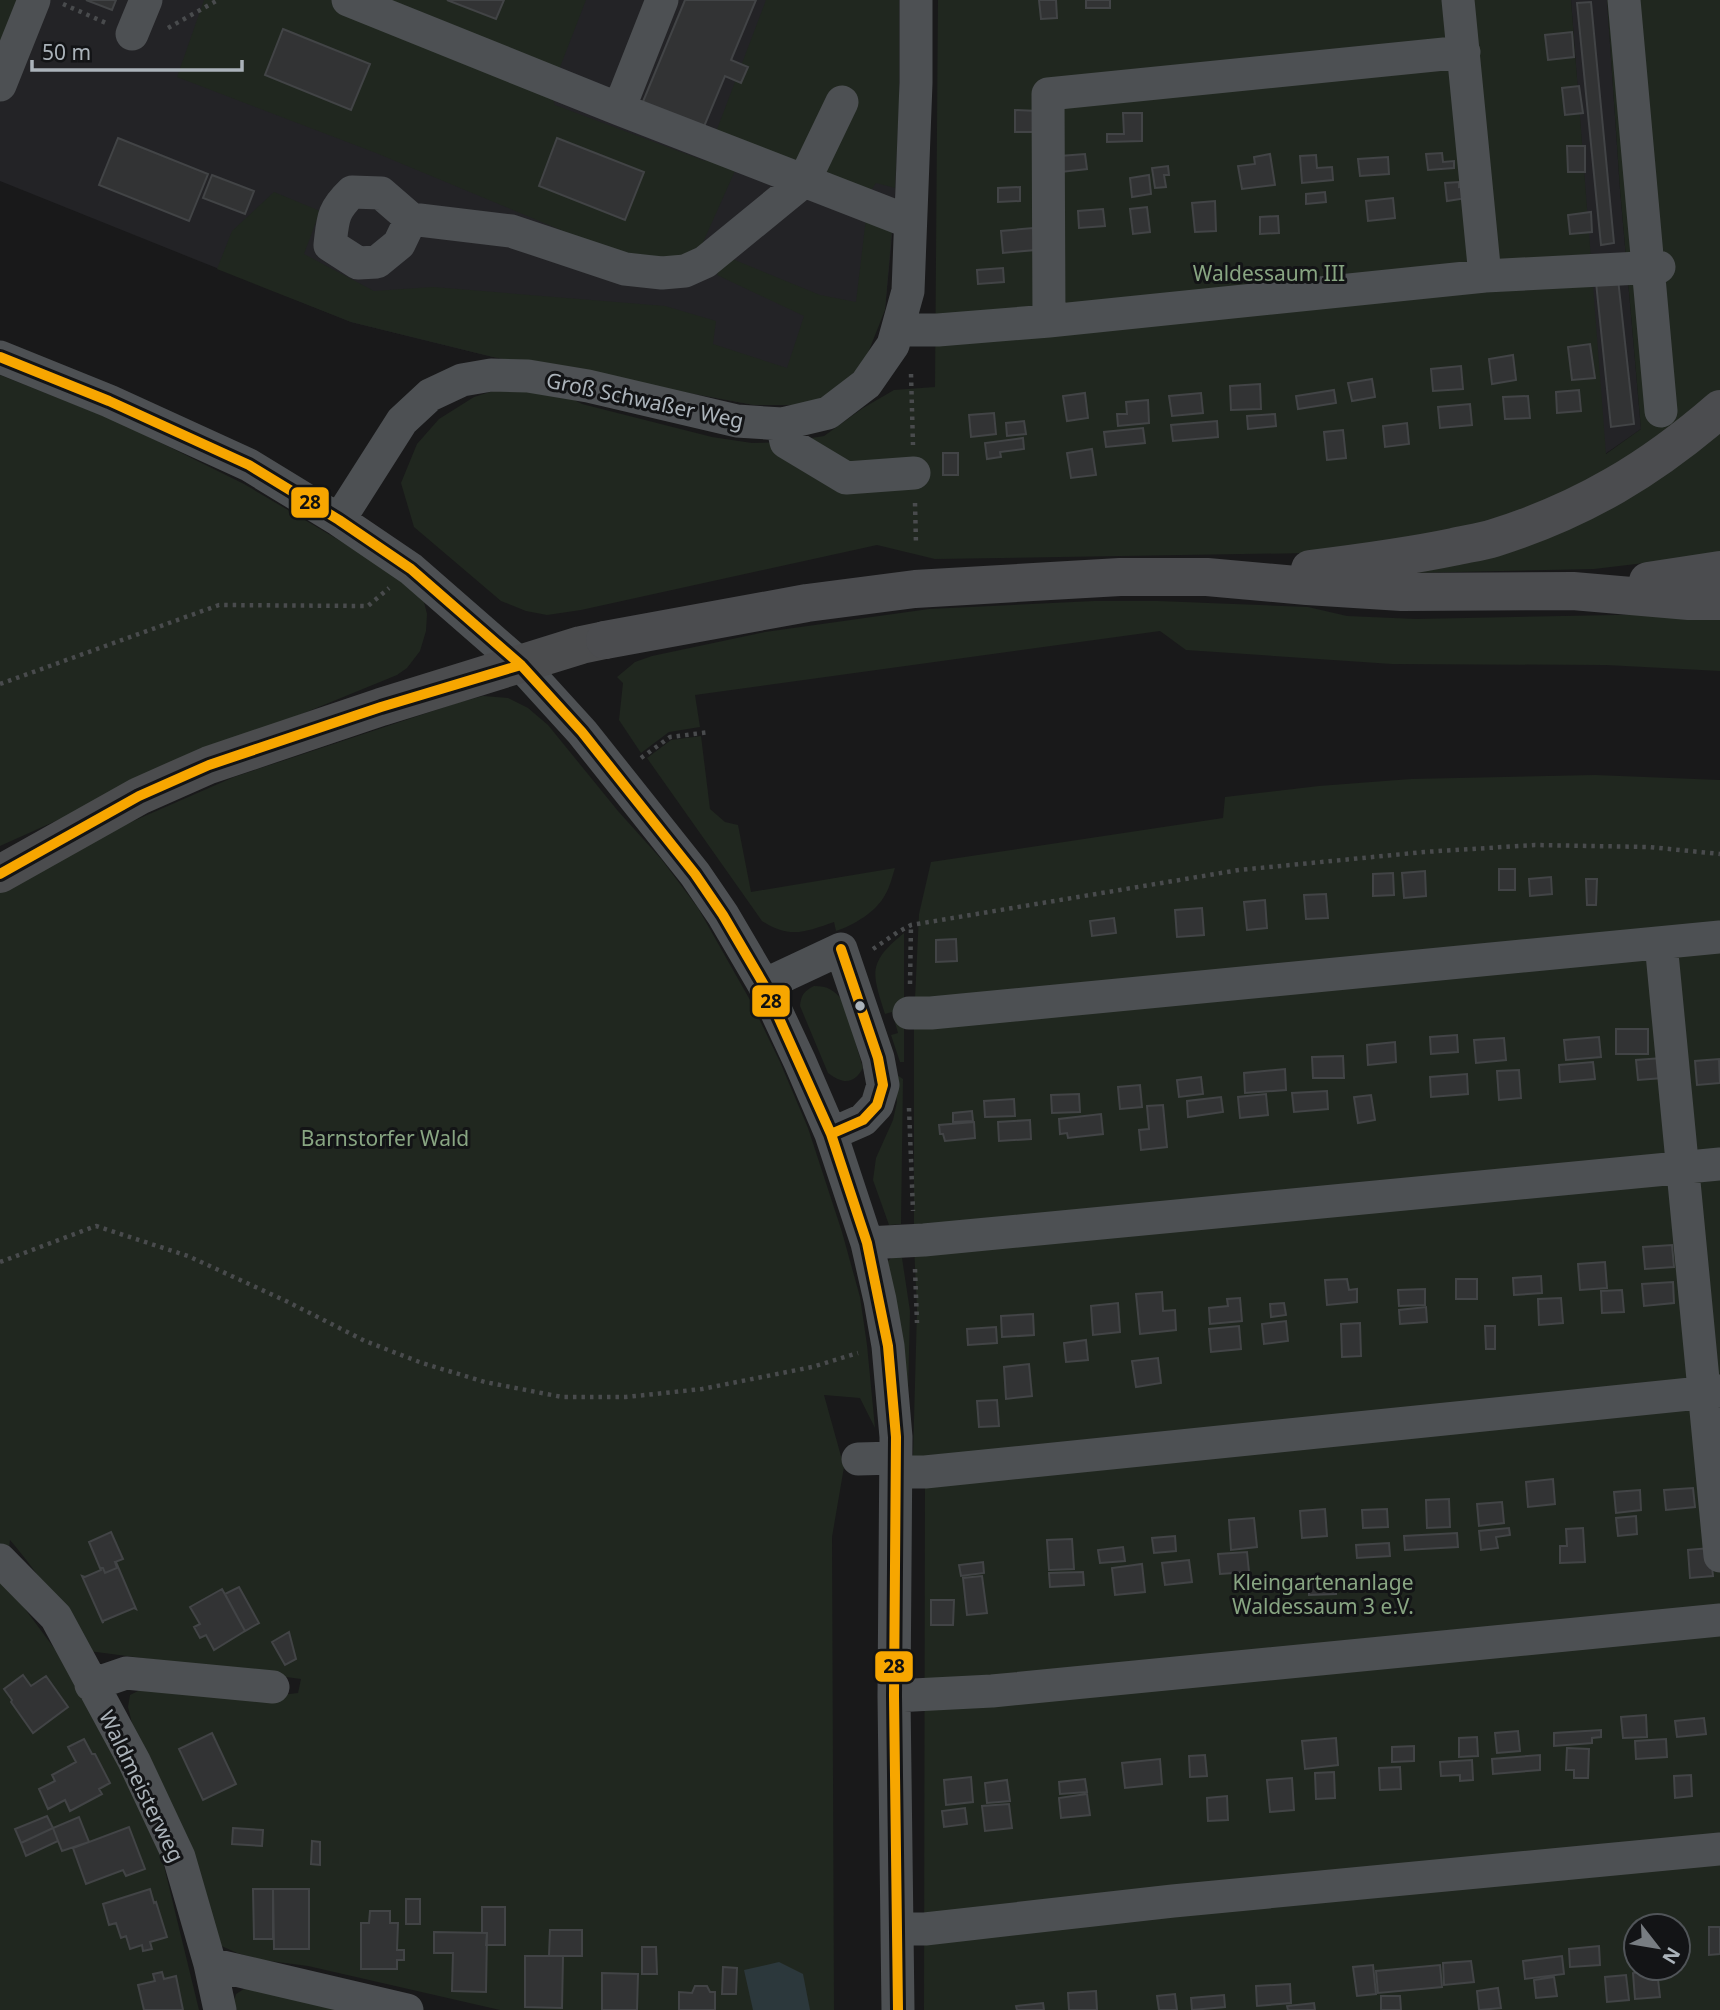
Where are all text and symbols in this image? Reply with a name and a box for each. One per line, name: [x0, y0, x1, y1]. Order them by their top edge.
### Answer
scale bar: [32, 28, 242, 72]
text: 50 m: [42, 38, 91, 66]
park label: Waldessaum III: [1193, 259, 1345, 287]
street label: Groß Schwaßer Weg: [544, 365, 746, 435]
line badge: 28: [290, 486, 330, 519]
text: 28: [299, 489, 321, 515]
line badge: 28: [751, 984, 791, 1018]
text: 28: [760, 988, 782, 1014]
unlabelled marker: [853, 999, 867, 1013]
park label: Barnstorfer Wald: [301, 1124, 469, 1152]
park label: Kleingartenanlage Waldessaum 3 e.V.: [1232, 1568, 1414, 1620]
line badge: 28: [874, 1650, 914, 1683]
text: 28: [883, 1653, 905, 1679]
street label: Waldmeisterweg: [93, 1705, 191, 1867]
north arrow: [1622, 1912, 1692, 1982]
text: N: [1656, 1942, 1687, 1969]

